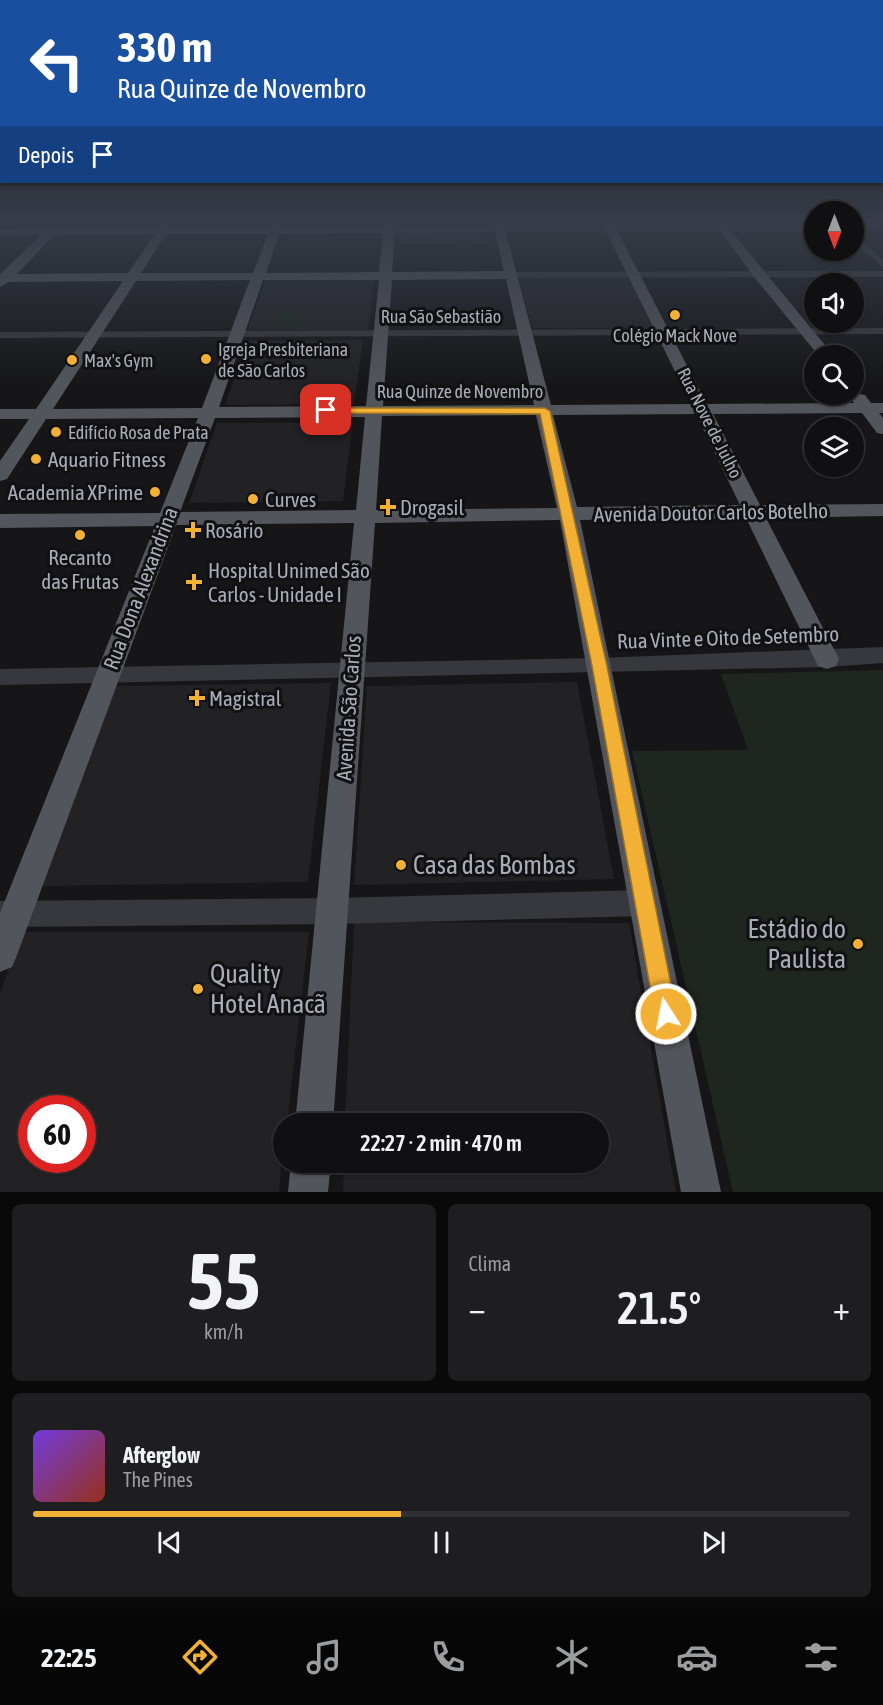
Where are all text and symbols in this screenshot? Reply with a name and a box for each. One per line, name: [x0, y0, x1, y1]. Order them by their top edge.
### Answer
text: 330 m: [117, 23, 212, 71]
icon: left: [18, 24, 96, 102]
text: Rua Quinze de Novembro: [117, 73, 366, 104]
icon: arrive: [86, 138, 119, 171]
text: Depois: [18, 142, 74, 168]
north arrow: [804, 201, 864, 261]
map controls: [804, 201, 864, 477]
button: sound: [804, 273, 864, 333]
street label: Rua São Sebastião: [381, 306, 501, 327]
marker: Colégio Mack Nove: [668, 308, 682, 322]
place label: Colégio Mack Nove: [613, 325, 737, 346]
place label: Igreja Presbiteriana de São Carlos: [218, 339, 348, 381]
button: search: [804, 345, 864, 405]
place label: Max's Gym: [84, 350, 153, 371]
marker: Igreja Presbiteriana de São Carlos: [199, 352, 213, 366]
marker: Max's Gym: [65, 353, 79, 367]
street label: Rua Nove de Julho: [673, 364, 747, 482]
street label: Rua Quinze de Novembro: [377, 381, 543, 402]
pin: [300, 384, 351, 435]
icon: arrive: [309, 393, 342, 426]
button: layers: [804, 417, 864, 477]
place label: Edifício Rosa de Prata: [68, 422, 209, 443]
marker: Edifício Rosa de Prata: [49, 425, 63, 439]
place label: Aquario Fitness: [48, 447, 166, 471]
marker: Aquario Fitness: [29, 452, 43, 466]
place label: Academia XPrime: [8, 480, 143, 504]
marker: Academia XPrime: [148, 485, 162, 499]
place label: Curves: [265, 487, 316, 511]
marker: Curves: [246, 492, 260, 506]
place label: Drogasil: [400, 495, 464, 519]
street label: Avenida Doutor Carlos Botelho: [594, 498, 828, 526]
marker: Drogasil: [381, 500, 395, 514]
street label: Rua Dona Alexandrina: [98, 503, 182, 673]
place label: Rosário: [205, 518, 263, 542]
marker: Rosário: [186, 523, 200, 537]
marker: Recanto das Frutas: [73, 528, 87, 542]
place label: Recanto das Frutas: [41, 545, 119, 593]
place label: Hospital Unimed São Carlos - Unidade I: [208, 558, 370, 606]
marker: Hospital Unimed São Carlos - Unidade I: [185, 573, 203, 591]
street label: Rua Vinte e Oito de Setembro: [617, 621, 839, 653]
street label: Avenida São Carlos: [331, 635, 365, 781]
place label: Magistral: [209, 686, 282, 710]
marker: Magistral: [190, 691, 204, 705]
place label: Casa das Bombas: [413, 850, 576, 880]
marker: Casa das Bombas: [394, 858, 408, 872]
place label: Estádio do Paulista: [748, 914, 846, 974]
marker: Estádio do Paulista: [851, 937, 865, 951]
place label: Quality Hotel Anacã: [210, 959, 326, 1019]
marker: Quality Hotel Anacã: [191, 982, 205, 996]
position arrow: [634, 982, 698, 1046]
speed limit sign: 60: [18, 1095, 96, 1173]
text: 22:27 · 2 min · 470 m: [360, 1130, 522, 1156]
text: 55: [187, 1236, 260, 1326]
text: Clima: [469, 1252, 511, 1275]
text: 21.5°: [617, 1282, 701, 1334]
text: −: [469, 1289, 486, 1327]
text: +: [833, 1289, 850, 1327]
text: km/h: [204, 1320, 244, 1343]
text: Afterglow: [123, 1442, 200, 1468]
text: The Pines: [123, 1468, 193, 1491]
icon: previous: [153, 1526, 186, 1559]
icon: pause: [425, 1526, 458, 1559]
icon: next: [697, 1526, 730, 1559]
icon: directions: [179, 1636, 221, 1678]
icon: music: [303, 1636, 345, 1678]
icon: phone: [427, 1636, 469, 1678]
icon: climate: [551, 1636, 593, 1678]
icon: car: [676, 1636, 718, 1678]
icon: filters: [800, 1636, 842, 1678]
text: 22:25: [41, 1642, 97, 1673]

